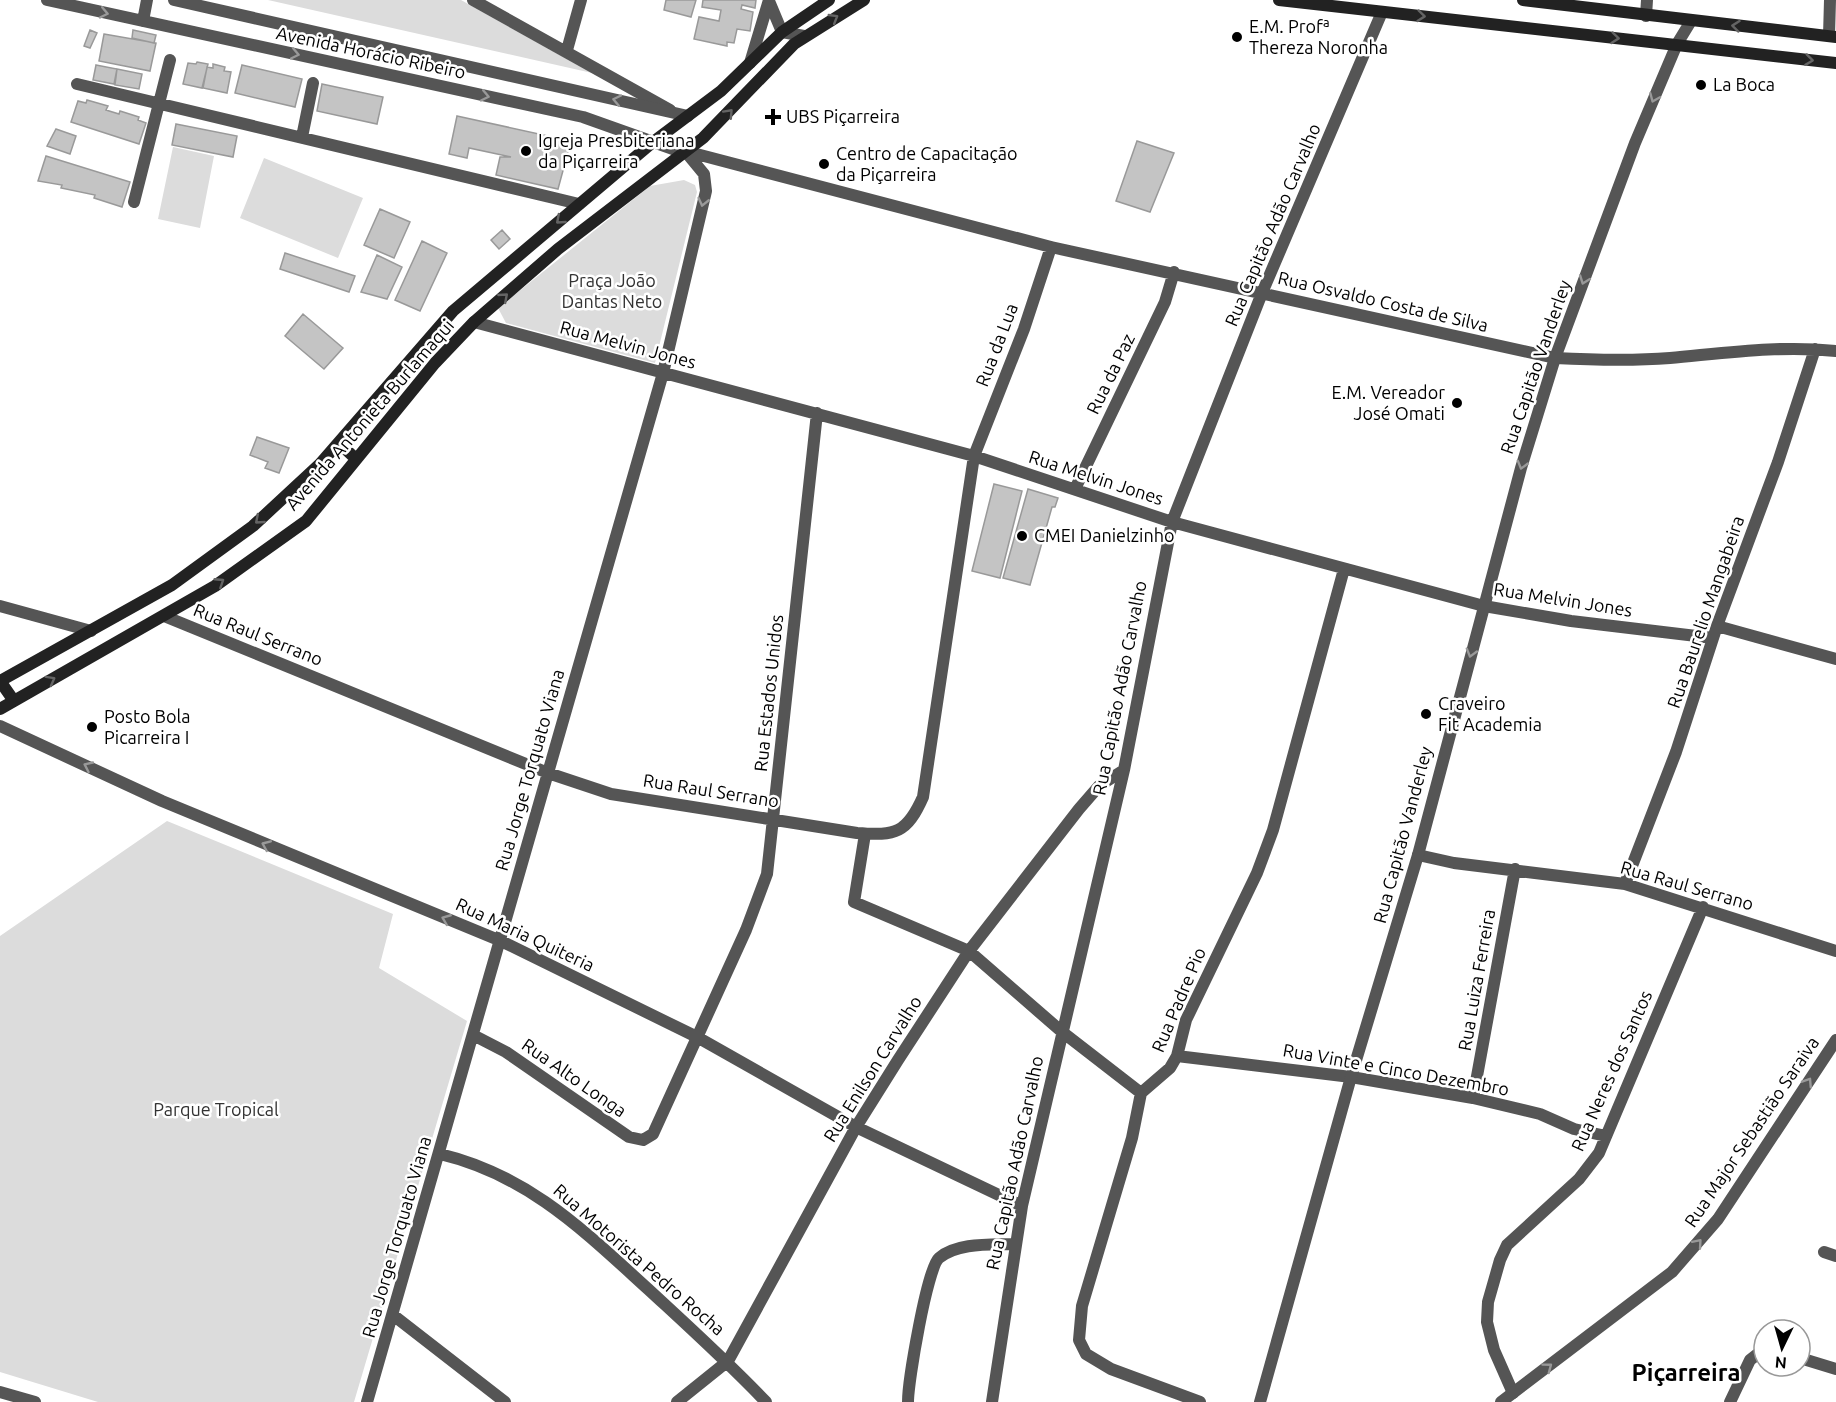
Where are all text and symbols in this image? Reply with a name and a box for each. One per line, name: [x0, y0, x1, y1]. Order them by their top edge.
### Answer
one-way arrow: [99, 5, 109, 18]
one-way arrow: [1416, 9, 1426, 22]
one-way arrow: [828, 14, 838, 25]
place label: E.M. Profª Thereza Noronha: [1249, 16, 1388, 57]
one-way arrow: [1732, 20, 1741, 33]
street label: Avenida Horácio Ribeiro: [275, 22, 468, 82]
marker: E.M. Profª Thereza Noronha: [1230, 30, 1244, 44]
one-way arrow: [1610, 31, 1619, 43]
one-way arrow: [290, 47, 300, 60]
one-way arrow: [1804, 53, 1813, 65]
place label: La Boca: [1713, 74, 1775, 94]
marker: La Boca: [1694, 78, 1708, 92]
one-way arrow: [480, 89, 490, 102]
one-way arrow: [1649, 92, 1661, 103]
one-way arrow: [612, 94, 622, 107]
place label: UBS Piçarreira: [786, 106, 900, 126]
marker: UBS Piçarreira: [764, 108, 782, 126]
one-way arrow: [722, 109, 733, 119]
street label: Rua Capitão Adão Carvalho: [1220, 120, 1324, 329]
place label: Igreja Presbiteriana da Piçarreira: [538, 130, 695, 171]
place label: Centro de Capacitação da Piçarreira: [836, 143, 1018, 184]
marker: Igreja Presbiteriana da Piçarreira: [519, 144, 533, 158]
marker: Centro de Capacitação da Piçarreira: [817, 157, 831, 171]
one-way arrow: [698, 197, 711, 207]
one-way arrow: [556, 213, 567, 224]
street label: Rua Osvaldo Costa de Silva: [1276, 267, 1490, 335]
park label: Praça João Dantas Neto: [562, 270, 662, 311]
one-way arrow: [1579, 274, 1591, 285]
street label: Rua Capitão Vanderley: [1496, 277, 1574, 456]
one-way arrow: [497, 293, 507, 304]
street label: Rua da Lua: [971, 300, 1021, 389]
street label: Avenida Antonieta Burlamaqui: [281, 315, 457, 514]
street label: Rua Melvin Jones: [558, 316, 699, 372]
street label: Rua da Paz: [1082, 330, 1138, 417]
place label: E.M. Vereador José Omati: [1332, 382, 1445, 423]
marker: E.M. Vereador José Omati: [1450, 396, 1464, 410]
street label: Rua Melvin Jones: [1027, 446, 1166, 508]
one-way arrow: [1517, 459, 1529, 470]
one-way arrow: [255, 513, 266, 524]
street label: Rua Baurelio Mangabeira: [1663, 513, 1747, 710]
place label: CMEI Danielzinho: [1034, 525, 1175, 545]
marker: CMEI Danielzinho: [1015, 529, 1029, 543]
one-way arrow: [214, 578, 224, 590]
street label: Rua Melvin Jones: [1492, 578, 1634, 620]
street label: Rua Capitão Adão Carvalho: [1088, 579, 1150, 797]
street label: Rua Raul Serrano: [191, 599, 326, 669]
street label: Rua Estados Unidos: [750, 613, 786, 772]
one-way arrow: [1466, 648, 1478, 658]
street label: Rua Jorge Torquato Viana: [491, 667, 567, 873]
one-way arrow: [45, 676, 55, 687]
place label: Craveiro Fit Academia: [1438, 693, 1542, 734]
place label: Posto Bola Picarreira I: [104, 706, 191, 747]
marker: Craveiro Fit Academia: [1419, 707, 1433, 721]
marker: Posto Bola Picarreira I: [85, 720, 99, 734]
street label: Rua Capitão Vanderley: [1369, 744, 1435, 925]
one-way arrow: [83, 762, 94, 774]
street label: Rua Raul Serrano: [642, 769, 781, 811]
one-way arrow: [261, 840, 272, 852]
street label: Rua Raul Serrano: [1618, 856, 1756, 914]
street label: Rua Maria Quiteria: [453, 893, 598, 976]
street label: Rua Luiza Ferreira: [1454, 907, 1498, 1052]
one-way arrow: [442, 914, 453, 926]
street label: Rua Padre Pio: [1147, 944, 1209, 1055]
street label: Rua Neres dos Santos: [1567, 987, 1656, 1154]
street label: Rua Enilson Carvalho: [819, 992, 925, 1145]
street label: Rua Major Sebastião Saraiva: [1680, 1033, 1822, 1230]
street label: Rua Alto Longa: [519, 1034, 631, 1121]
street label: Rua Vinte e Cinco Dezembro: [1281, 1039, 1511, 1099]
street label: Rua Capitão Adão Carvalho: [982, 1054, 1046, 1272]
one-way arrow: [1801, 1078, 1812, 1089]
park label: Parque Tropical: [153, 1099, 279, 1119]
street label: Rua Jorge Torquato Viana: [358, 1134, 434, 1340]
street label: Rua Motorista Pedro Rocha: [550, 1180, 729, 1339]
one-way arrow: [1691, 1239, 1702, 1249]
north arrow: [1752, 1318, 1812, 1378]
text: N: [1774, 1353, 1787, 1372]
district label: Piçarreira: [1632, 1359, 1740, 1386]
one-way arrow: [1541, 1363, 1552, 1374]

